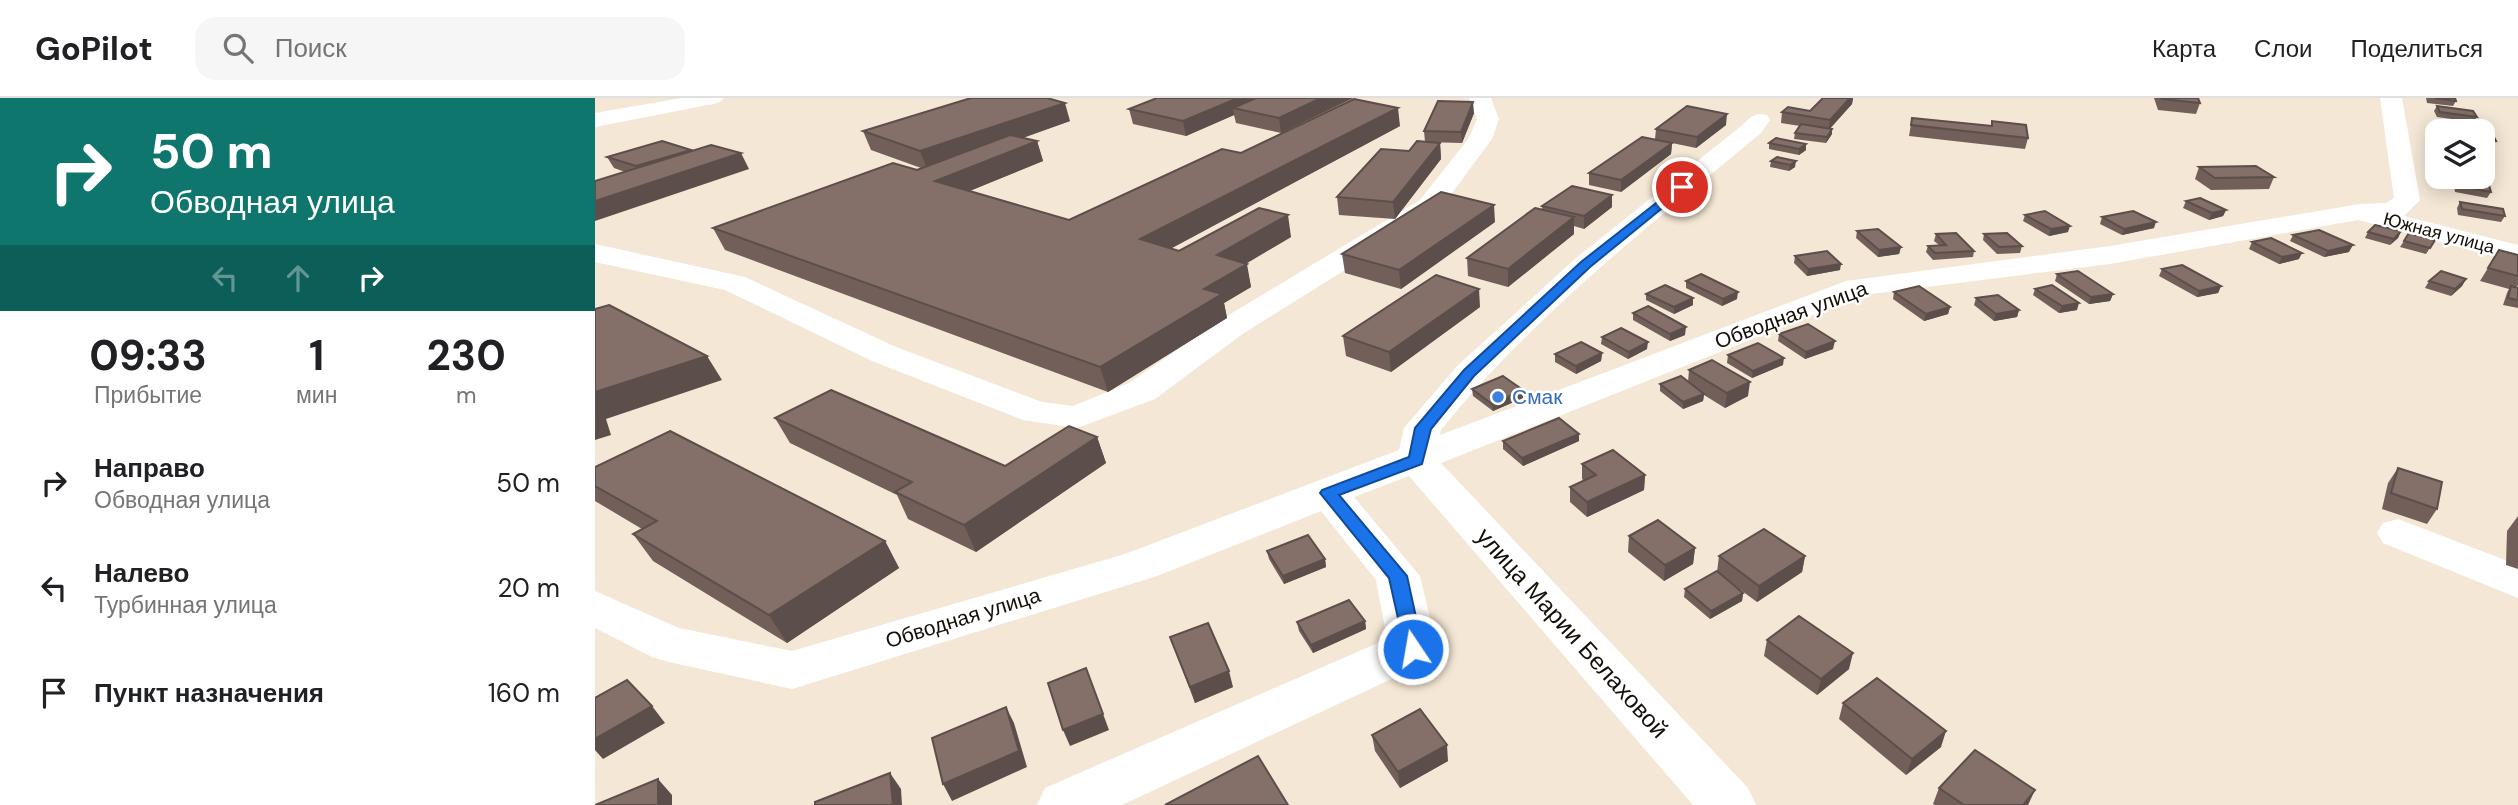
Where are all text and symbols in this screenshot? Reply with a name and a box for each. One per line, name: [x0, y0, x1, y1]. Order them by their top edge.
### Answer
search box: [195, 17, 685, 80]
text: GoPilot: [35, 27, 153, 70]
icon: search: [219, 29, 257, 67]
text: Поиск: [275, 31, 347, 65]
text: Карта: [2152, 33, 2216, 64]
text: Слои: [2254, 33, 2312, 64]
text: Поделиться: [2350, 33, 2483, 64]
text: 50 m: [150, 119, 273, 183]
map controls: [2425, 119, 2495, 189]
button: layers: [2425, 119, 2495, 189]
icon: right: [35, 126, 126, 217]
pin: [1652, 157, 1712, 217]
icon: arrive: [1663, 168, 1701, 206]
text: Обводная улица: [150, 181, 395, 223]
street label: Южная улица: [2381, 207, 2498, 260]
icon: left: [206, 259, 244, 297]
icon: ahead: [279, 259, 317, 297]
icon: right: [352, 259, 390, 297]
street label: Обводная улица: [1711, 274, 1872, 356]
text: 09:33: [89, 328, 207, 383]
text: 1: [309, 328, 324, 383]
text: 230: [427, 328, 506, 383]
text: Прибытие: [94, 380, 202, 410]
text: мин: [296, 380, 337, 410]
text: m: [456, 380, 476, 410]
place label: Смак: [1512, 383, 1563, 411]
marker: Смак: [1490, 389, 1506, 405]
text: Направо: [94, 451, 205, 485]
icon: right: [35, 464, 73, 502]
text: 50 m: [496, 466, 560, 500]
text: Обводная улица: [94, 485, 270, 515]
street label: улица Марии Белаховой: [1470, 521, 1675, 744]
text: Налево: [94, 556, 189, 590]
icon: left: [35, 569, 73, 607]
text: 20 m: [497, 571, 560, 605]
street label: Обводная улица: [882, 581, 1044, 655]
text: Турбинная улица: [94, 590, 277, 620]
position arrow: [1376, 612, 1450, 686]
icon: arrive: [35, 674, 73, 712]
text: Пункт назначения: [94, 676, 324, 710]
text: 160 m: [488, 676, 560, 710]

